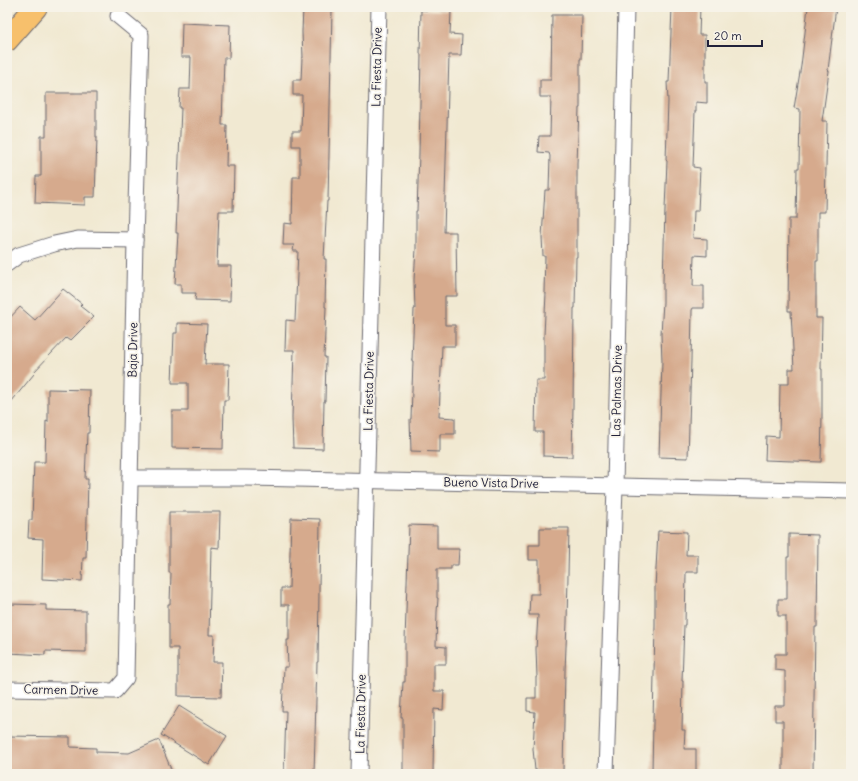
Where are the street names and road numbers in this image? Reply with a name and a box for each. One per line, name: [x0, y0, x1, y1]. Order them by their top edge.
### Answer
street label: La Fiesta Drive: [368, 27, 385, 107]
street label: Baja Drive: [125, 322, 140, 378]
street label: Las Palmas Drive: [608, 345, 625, 437]
street label: La Fiesta Drive: [360, 351, 377, 431]
street label: Bueno Vista Drive: [443, 474, 539, 491]
street label: La Fiesta Drive: [352, 674, 369, 754]
street label: Carmen Drive: [24, 681, 99, 698]

